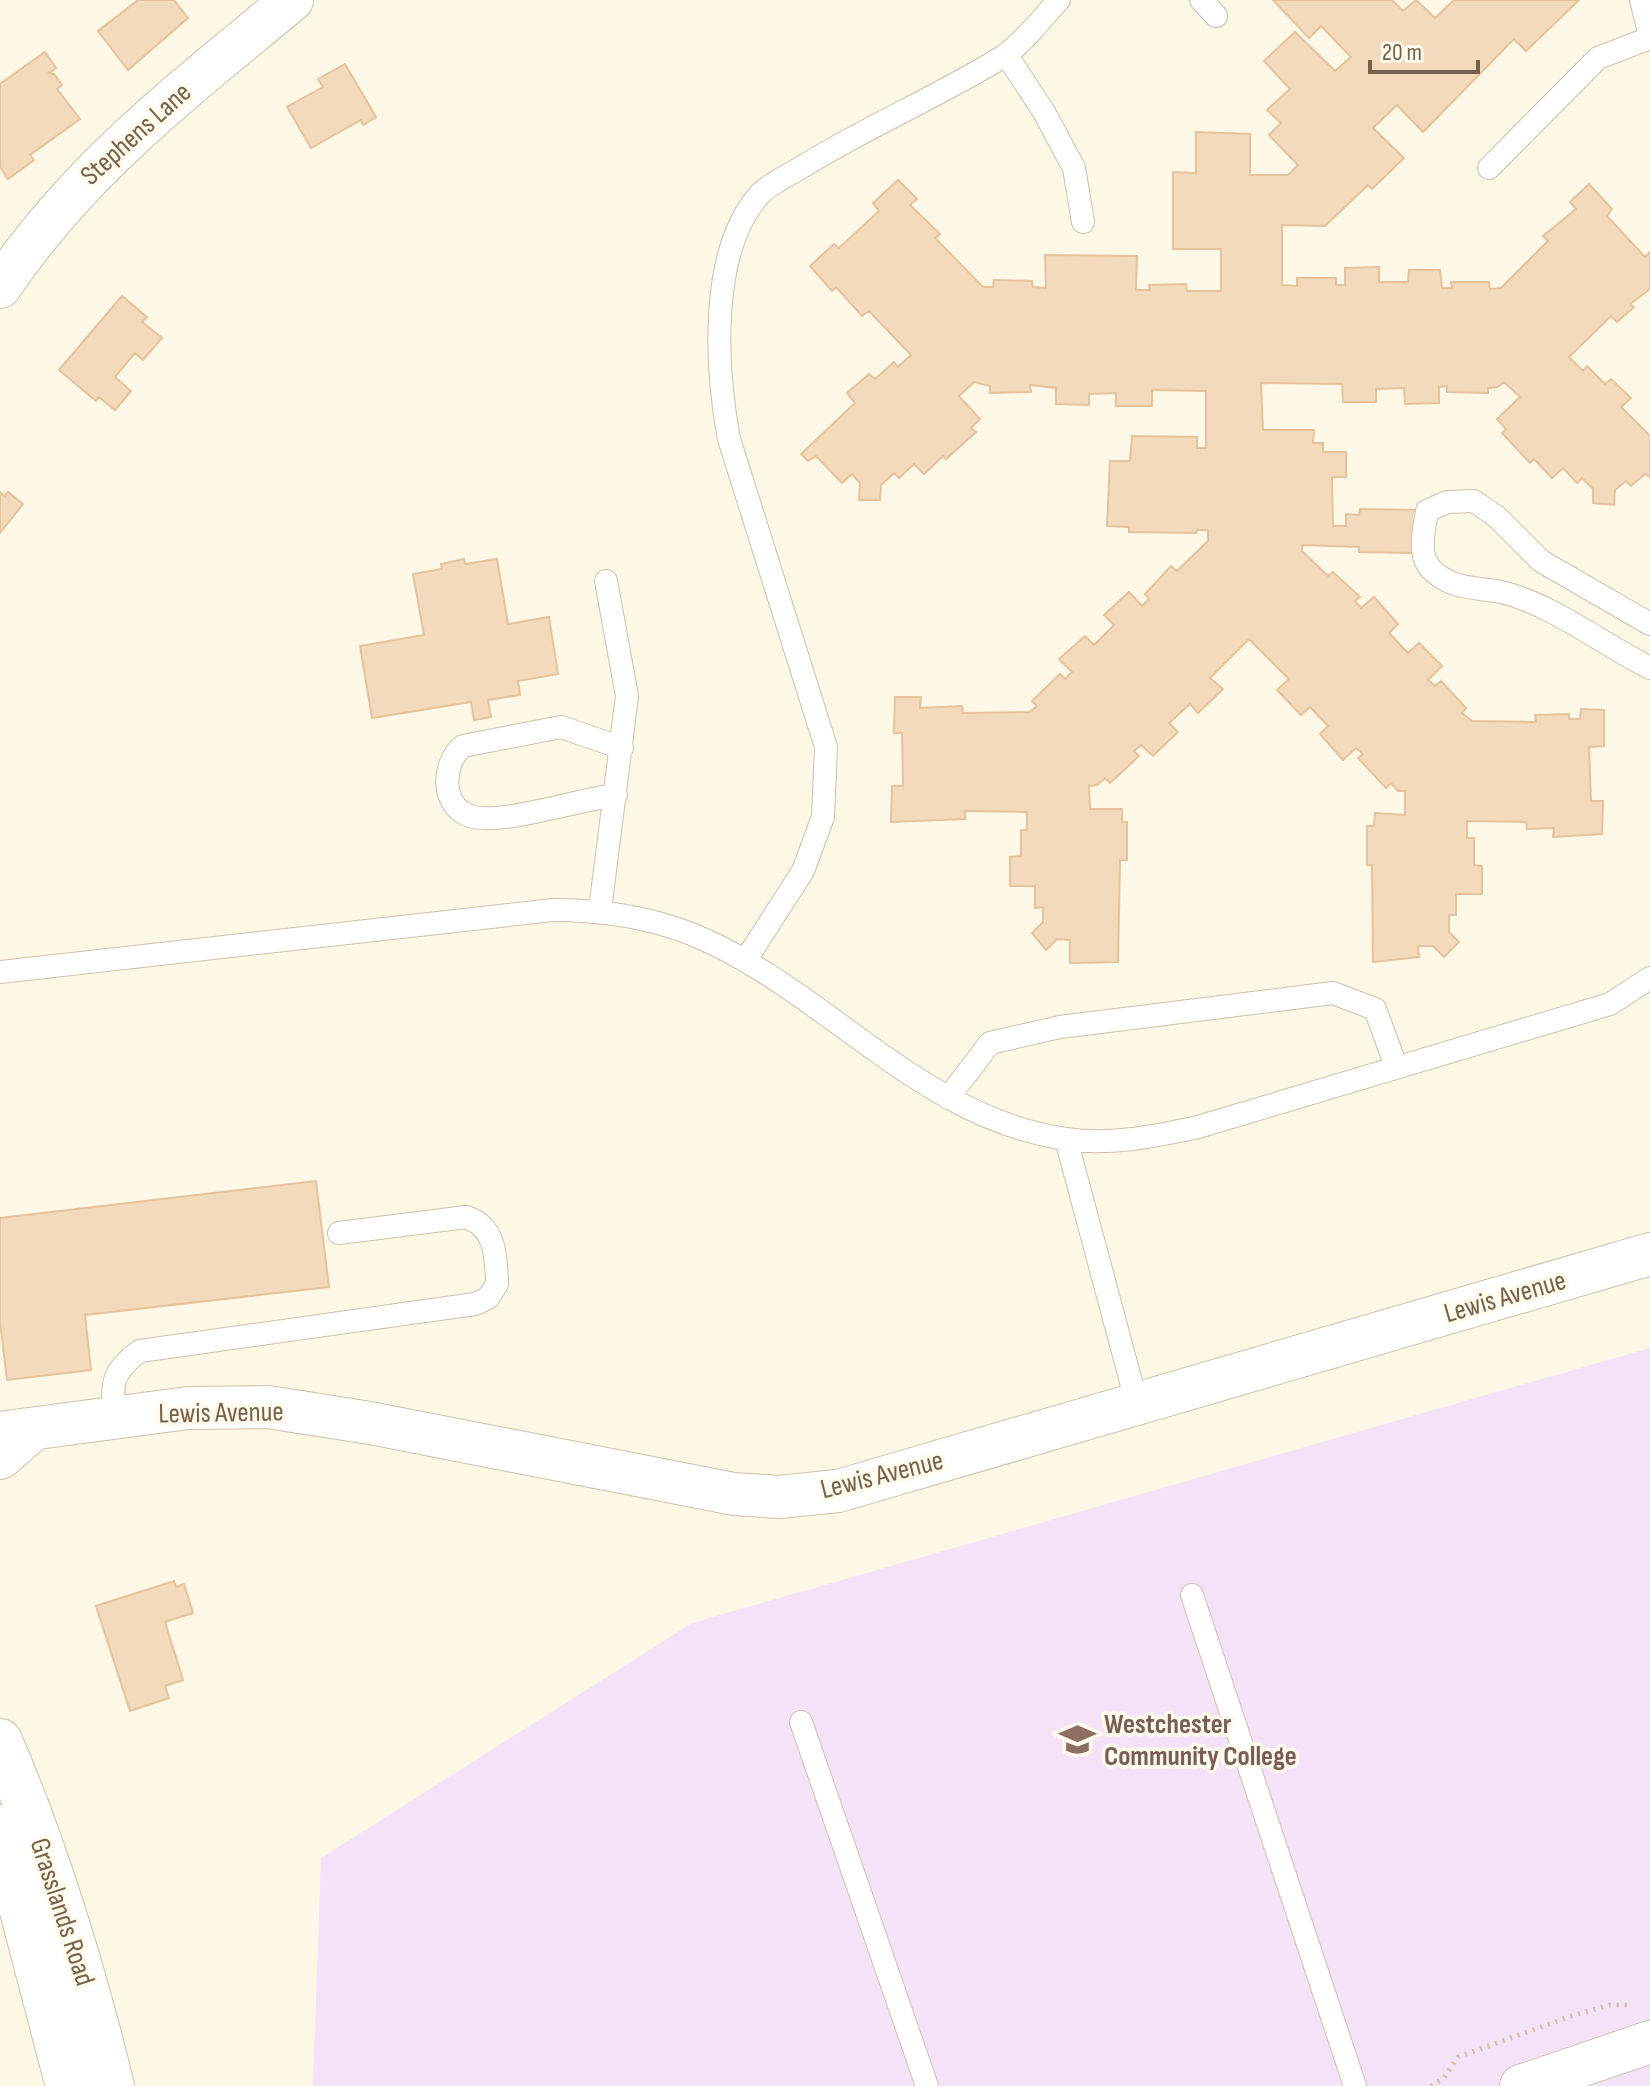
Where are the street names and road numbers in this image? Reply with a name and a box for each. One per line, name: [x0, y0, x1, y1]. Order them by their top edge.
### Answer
street label: Stephens Lane: [74, 76, 198, 192]
street label: Lewis Avenue: [1440, 1264, 1570, 1330]
street label: Lewis Avenue: [158, 1395, 284, 1431]
street label: Lewis Avenue: [817, 1444, 947, 1506]
street label: Grasslands Road: [23, 1834, 101, 1990]

